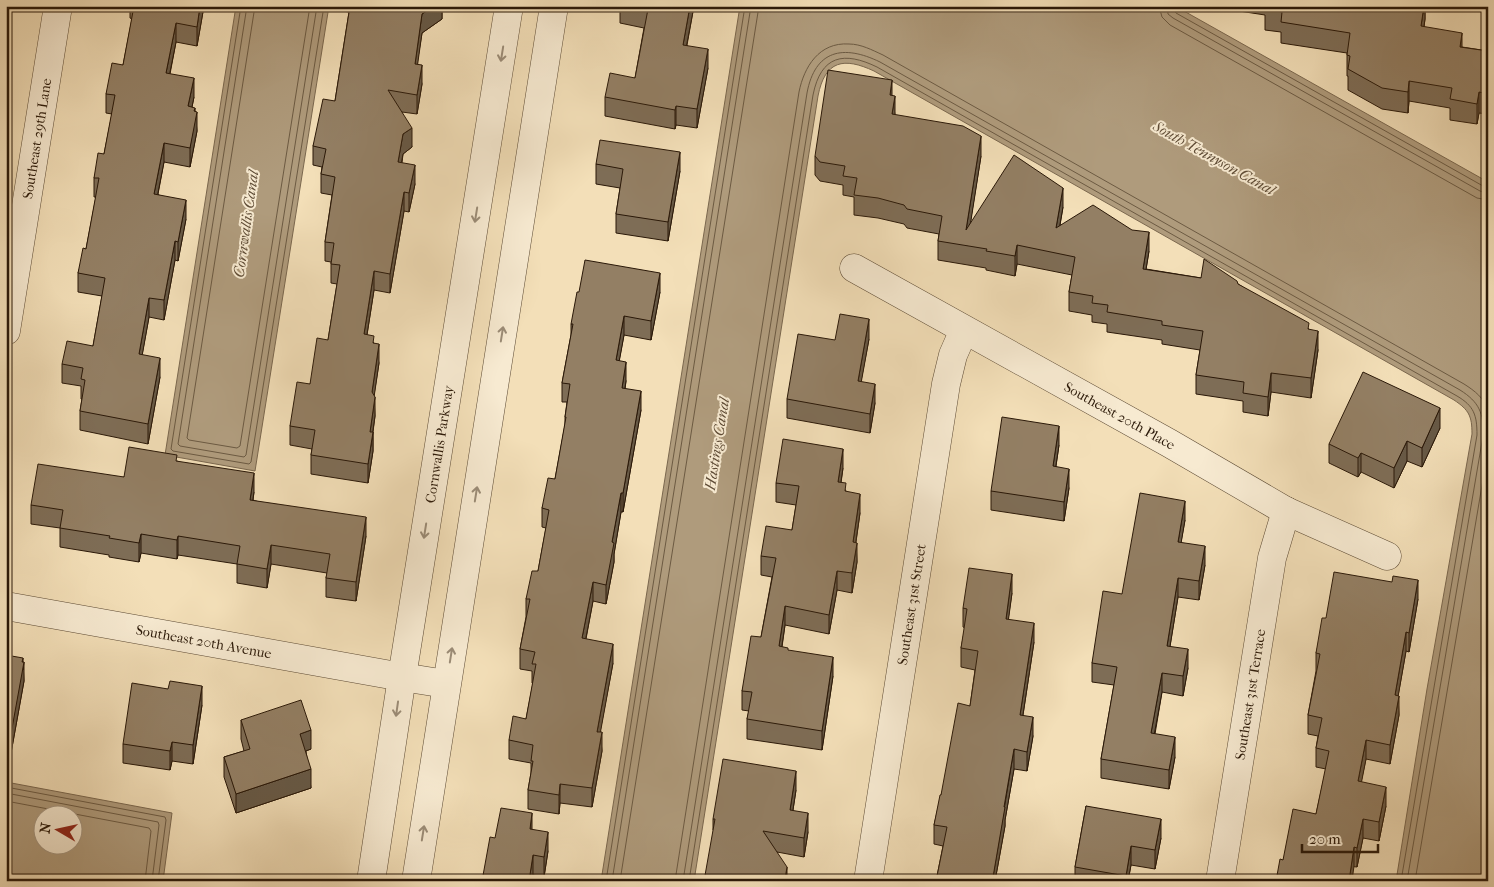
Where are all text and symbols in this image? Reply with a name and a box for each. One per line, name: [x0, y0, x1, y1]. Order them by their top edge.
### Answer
one-way arrow: [496, 46, 506, 62]
street label: Southeast 29th Lane: [19, 77, 55, 200]
water label: South Tennyson Canal: [1149, 117, 1280, 200]
water label: Cornwallis Canal: [230, 167, 263, 278]
one-way arrow: [470, 206, 480, 222]
one-way arrow: [497, 326, 507, 342]
street label: Southeast 20th Place: [1061, 378, 1178, 453]
street label: Cornwallis Parkway: [421, 384, 457, 504]
water label: Hastings Canal: [701, 394, 734, 492]
one-way arrow: [472, 487, 482, 503]
one-way arrow: [420, 522, 430, 538]
street label: Southeast 31st Street: [894, 543, 929, 666]
street label: Southeast 20th Avenue: [135, 621, 273, 662]
street label: Southeast 31st Terrace: [1231, 628, 1269, 761]
one-way arrow: [446, 647, 456, 663]
one-way arrow: [392, 700, 402, 716]
north arrow: [32, 804, 82, 854]
text: N: [36, 821, 55, 835]
scale bar: [1302, 822, 1378, 854]
one-way arrow: [419, 825, 429, 841]
text: 20 m: [1309, 830, 1341, 848]

